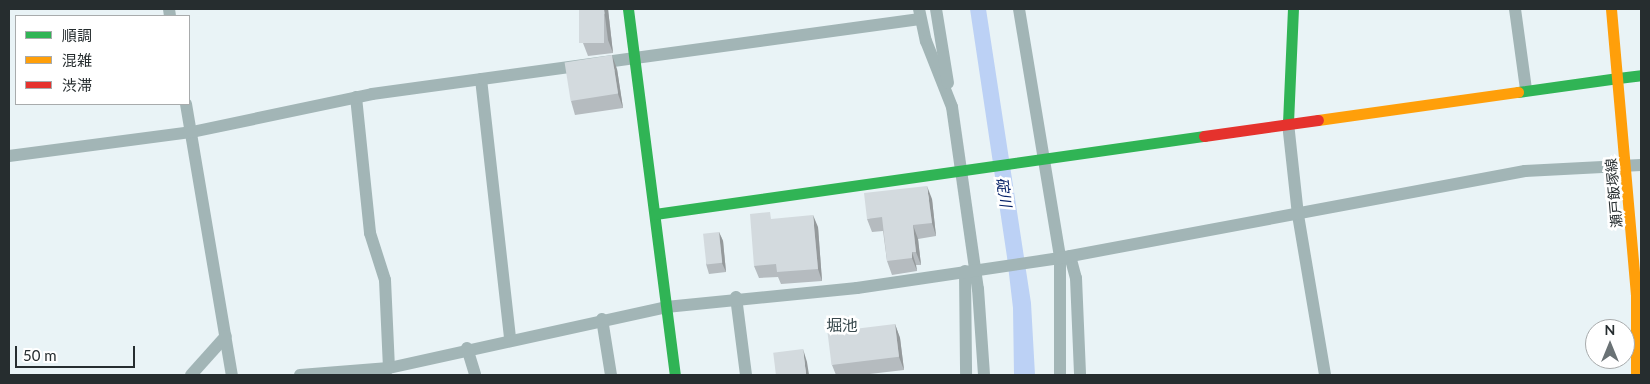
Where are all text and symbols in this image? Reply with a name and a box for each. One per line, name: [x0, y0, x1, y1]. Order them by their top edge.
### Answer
legend: [15, 15, 190, 105]
text: 順調: [62, 26, 92, 44]
text: 混雑: [62, 51, 92, 69]
text: 渋滞: [62, 76, 92, 94]
street label: 瀬戸飯塚線: [1603, 157, 1625, 229]
water label: 碇川: [993, 176, 1015, 208]
district label: 堀池: [826, 315, 858, 335]
north arrow: [1585, 319, 1635, 369]
text: N: [1605, 321, 1615, 338]
scale bar: [18, 336, 138, 368]
text: 50 m: [23, 346, 57, 364]

